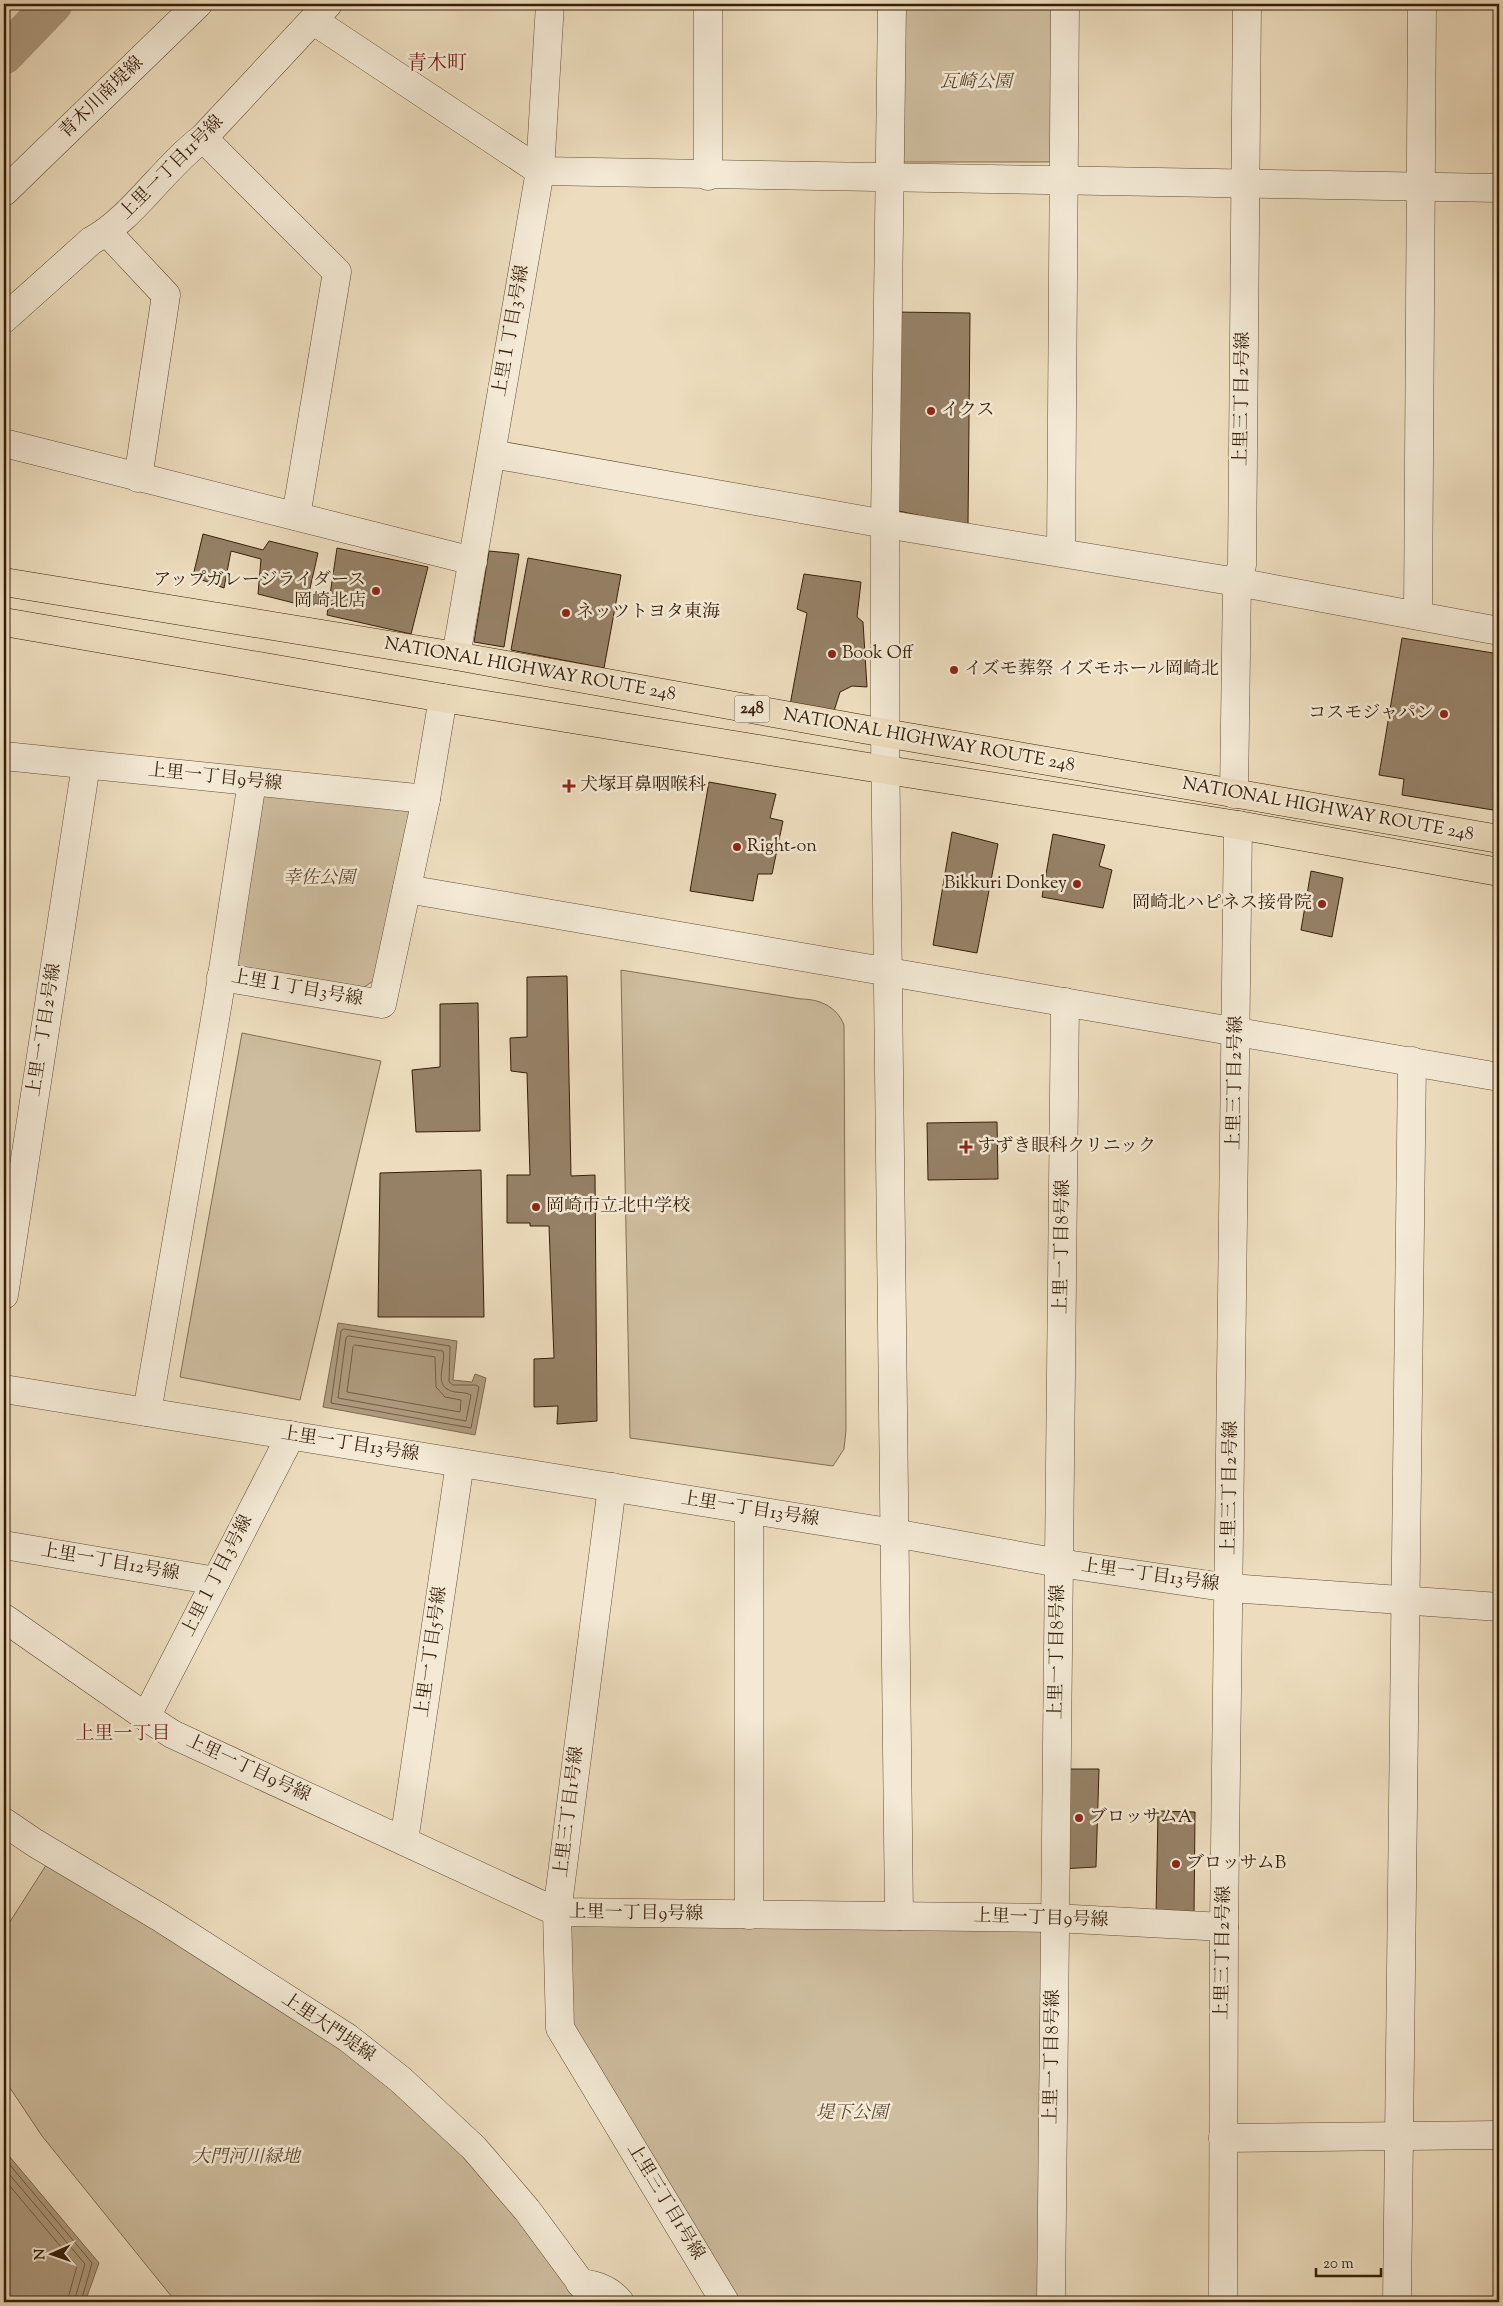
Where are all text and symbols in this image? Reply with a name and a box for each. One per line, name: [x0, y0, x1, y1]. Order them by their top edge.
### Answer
district label: 青木町: [407, 50, 467, 79]
street label: 青木川南堤線: [54, 51, 150, 145]
park label: 瓦崎公園: [940, 70, 1015, 96]
street label: 上里一丁目11号線: [114, 110, 230, 226]
street label: 上里１丁目3号線: [488, 263, 536, 399]
street label: 上里三丁目2号線: [1229, 332, 1257, 466]
place label: イクス: [941, 398, 994, 424]
marker: イクス: [925, 405, 937, 417]
place label: アップガレージライダース 岡崎北店: [153, 568, 366, 615]
marker: アップガレージライダース 岡崎北店: [370, 585, 382, 597]
place label: ネッツトヨタ東海: [576, 600, 720, 626]
marker: ネッツトヨタ東海: [560, 607, 572, 619]
street label: NATIONAL HIGHWAY ROUTE 248: [382, 632, 678, 708]
place label: Book Off: [842, 641, 914, 667]
marker: Book Off: [826, 648, 838, 660]
place label: イズモ葬祭 イズモホール岡崎北: [964, 657, 1219, 683]
marker: イズモ葬祭 イズモホール岡崎北: [948, 664, 960, 676]
road number: 248: [734, 696, 770, 722]
place label: コスモジャパン: [1308, 701, 1434, 727]
street label: NATIONAL HIGHWAY ROUTE 248: [781, 703, 1077, 779]
marker: コスモジャパン: [1438, 708, 1450, 720]
street label: 上里一丁目9号線: [147, 758, 283, 798]
street label: NATIONAL HIGHWAY ROUTE 248: [1180, 772, 1476, 848]
place label: 犬塚耳鼻咽喉科: [580, 773, 706, 799]
marker: 犬塚耳鼻咽喉科: [562, 779, 576, 793]
place label: Right-on: [747, 834, 817, 860]
marker: Right-on: [731, 841, 743, 853]
park label: 幸佐公園: [283, 866, 358, 892]
place label: Bikkuri Donkey: [944, 871, 1067, 897]
marker: Bikkuri Donkey: [1071, 878, 1083, 890]
place label: 岡崎北ハピネス接骨院: [1132, 891, 1312, 917]
marker: 岡崎北ハピネス接骨院: [1316, 898, 1328, 910]
street label: 上里一丁目2号線: [22, 962, 68, 1098]
street label: 上里１丁目3号線: [229, 965, 365, 1013]
street label: 上里三丁目2号線: [1222, 1016, 1250, 1150]
place label: すずき眼科クリニック: [977, 1134, 1156, 1160]
marker: すずき眼科クリニック: [959, 1140, 973, 1154]
street label: 上里一丁目8号線: [1049, 1179, 1077, 1315]
place label: 岡崎市立北中学校: [546, 1194, 690, 1220]
marker: 岡崎市立北中学校: [530, 1201, 542, 1213]
street label: 上里一丁目13号線: [279, 1421, 421, 1469]
street label: 上里三丁目2号線: [1217, 1421, 1245, 1555]
street label: 上里一丁目13号線: [679, 1486, 821, 1534]
street label: 上里１丁目3号線: [176, 1511, 260, 1641]
street label: 上里一丁目12号線: [39, 1538, 181, 1588]
street label: 上里一丁目13号線: [1079, 1553, 1221, 1599]
street label: 上里一丁目8号線: [1044, 1584, 1072, 1720]
street label: 上里一丁目5号線: [410, 1585, 454, 1719]
district label: 上里一丁目: [75, 1721, 171, 1748]
street label: 上里一丁目9号線: [181, 1729, 315, 1809]
street label: 上里三丁目1号線: [549, 1745, 591, 1879]
place label: ブロッサムA: [1089, 1805, 1193, 1831]
marker: ブロッサムA: [1073, 1812, 1085, 1824]
place label: ブロッサムB: [1186, 1851, 1286, 1877]
marker: ブロッサムB: [1170, 1858, 1182, 1870]
street label: 上里三丁目2号線: [1210, 1886, 1238, 2020]
street label: 上里一丁目9号線: [568, 1900, 704, 1928]
street label: 上里一丁目9号線: [973, 1904, 1109, 1934]
street label: 上里大門堤線: [276, 1987, 380, 2069]
street label: 上里一丁目8号線: [1039, 1989, 1067, 2125]
park label: 堤下公園: [816, 2101, 891, 2127]
street label: 上里三丁目1号線: [620, 2139, 710, 2265]
park label: 大門河川緑地: [192, 2145, 302, 2171]
north arrow: [28, 2228, 78, 2278]
scale bar: [1316, 2246, 1380, 2278]
text: N: [31, 2248, 51, 2260]
text: 20 m: [1323, 2254, 1354, 2275]

